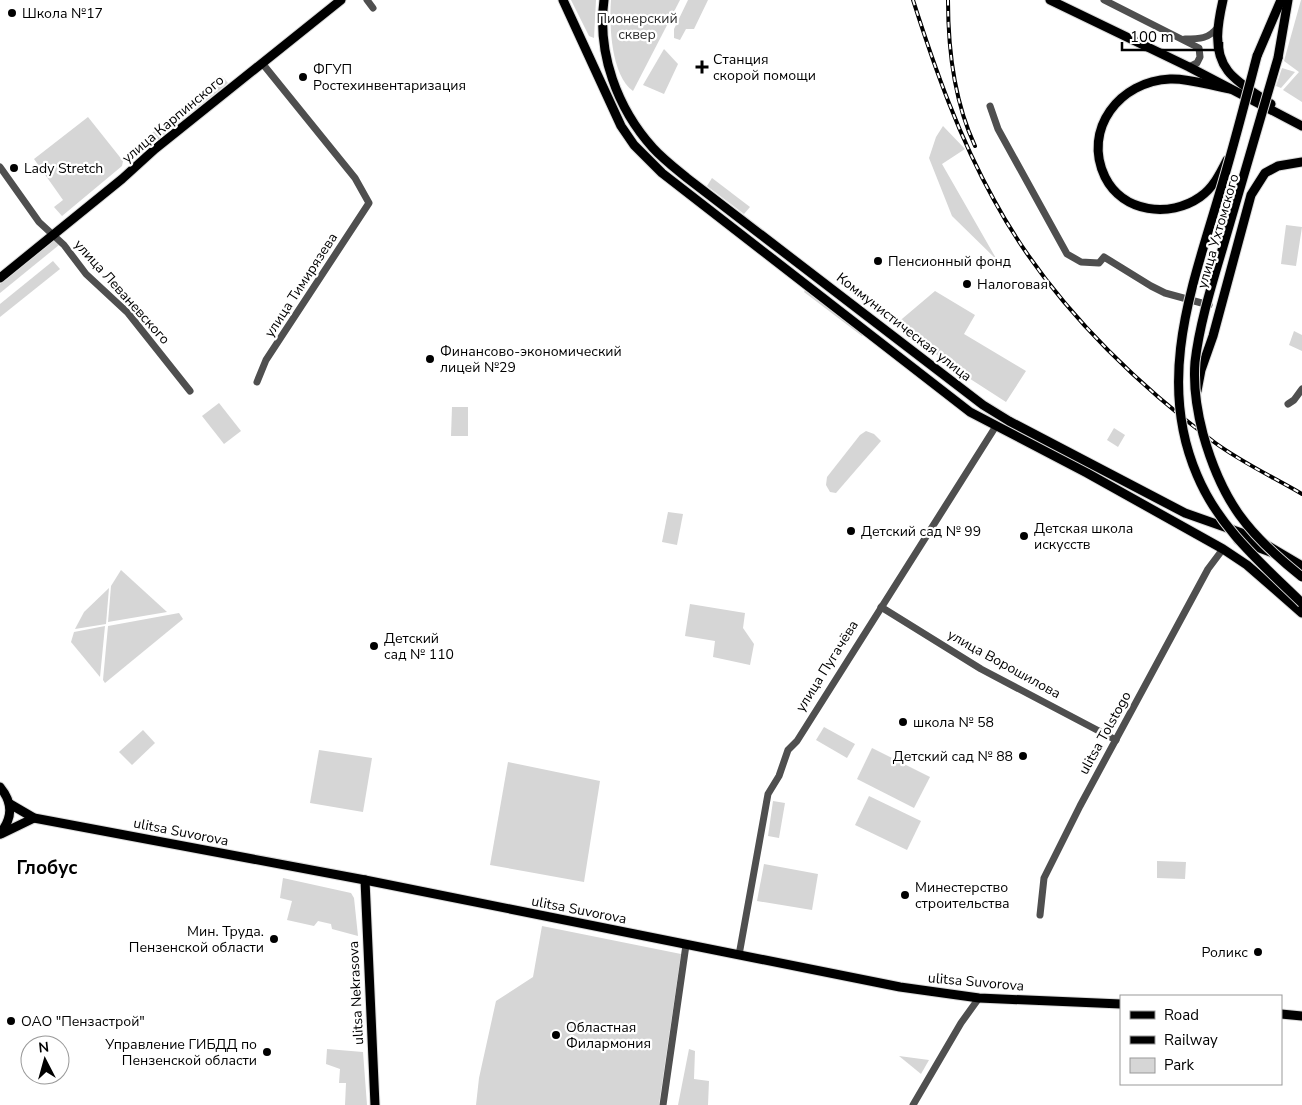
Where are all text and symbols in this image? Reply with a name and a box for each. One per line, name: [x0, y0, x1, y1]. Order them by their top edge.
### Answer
place label: Школа №17: [22, 4, 103, 23]
marker: Школа №17: [6, 7, 18, 19]
park label: Пионерский сквер: [596, 9, 678, 44]
scale bar: [1122, 20, 1222, 52]
text: 100 m: [1130, 27, 1174, 47]
place label: Станция скорой помощи: [713, 50, 816, 85]
place label: ФГУП Ростехинвентаризация: [313, 60, 466, 95]
marker: Станция скорой помощи: [695, 60, 709, 74]
street label: улица Карпинского: [118, 71, 228, 167]
marker: ФГУП Ростехинвентаризация: [297, 71, 309, 83]
place label: Lady Stretch: [24, 159, 103, 178]
marker: Lady Stretch: [8, 162, 20, 174]
street label: улица Ухтомского: [1193, 171, 1243, 291]
street label: улица Тимирязева: [260, 229, 342, 341]
street label: улица Леваневского: [70, 235, 174, 349]
place label: Пенсионный фонд: [888, 252, 1011, 271]
marker: Пенсионный фонд: [872, 255, 884, 267]
street label: Коммунистическая улица: [832, 268, 976, 386]
place label: Налоговая: [977, 275, 1048, 294]
marker: Налоговая: [961, 278, 973, 290]
place label: Финансово-экономический лицей №29: [440, 342, 622, 377]
marker: Финансово-экономический лицей №29: [424, 353, 436, 365]
place label: Детская школа искусств: [1034, 519, 1133, 554]
place label: Детский сад № 99: [861, 522, 981, 541]
marker: Детский сад № 99: [845, 525, 857, 537]
marker: Детская школа искусств: [1018, 530, 1030, 542]
street label: улица Пугачёва: [791, 617, 863, 715]
street label: улица Ворошилова: [944, 625, 1064, 703]
place label: Детский сад № 110: [384, 629, 454, 664]
marker: Детский сад № 110: [368, 640, 380, 652]
street label: ulitsa Tolstogo: [1074, 688, 1136, 778]
place label: школа № 58: [913, 713, 994, 732]
marker: школа № 58: [897, 716, 909, 728]
place label: Детский сад № 88: [893, 747, 1013, 766]
marker: Детский сад № 88: [1017, 750, 1029, 762]
street label: ulitsa Suvorova: [132, 813, 230, 851]
district label: Глобус: [16, 855, 78, 881]
place label: Минестерство строительства: [915, 878, 1010, 913]
marker: Минестерство строительства: [899, 889, 911, 901]
street label: ulitsa Suvorova: [530, 891, 628, 929]
place label: Мин. Труда. Пензенской области: [129, 922, 264, 957]
marker: Мин. Труда. Пензенской области: [268, 933, 280, 945]
street label: ulitsa Nekrasova: [344, 941, 368, 1045]
place label: Роликс: [1201, 943, 1248, 962]
marker: Роликс: [1252, 946, 1264, 958]
street label: ulitsa Suvorova: [927, 968, 1025, 996]
legend: [1120, 995, 1282, 1085]
text: Road: [1164, 1005, 1199, 1025]
place label: ОАО "Пензастрой": [21, 1012, 145, 1031]
marker: ОАО "Пензастрой": [5, 1015, 17, 1027]
place label: Областная Филармония: [566, 1018, 651, 1053]
marker: Областная Филармония: [550, 1029, 562, 1041]
text: Railway: [1164, 1030, 1218, 1050]
north arrow: [20, 1035, 70, 1085]
place label: Управление ГИБДД по Пензенской области: [104, 1035, 257, 1070]
text: N: [37, 1038, 50, 1058]
marker: Управление ГИБДД по Пензенской области: [261, 1046, 273, 1058]
text: Park: [1164, 1055, 1194, 1075]

